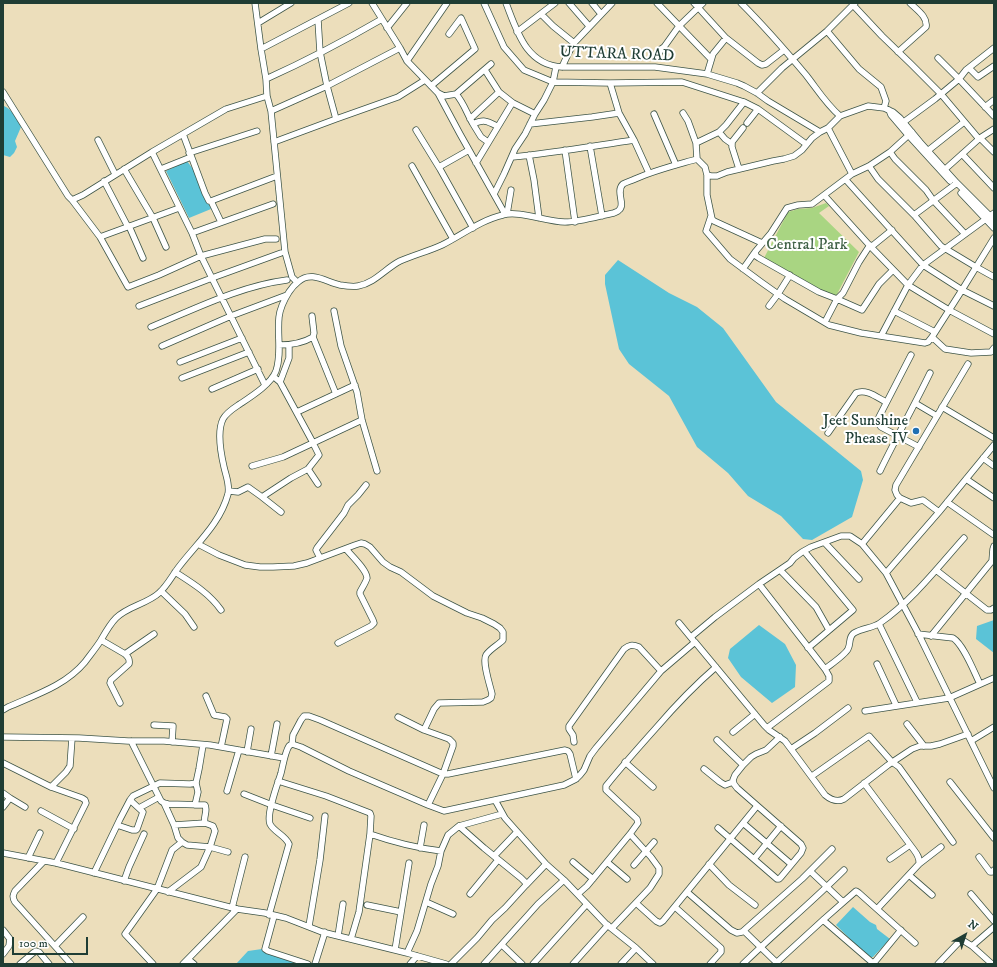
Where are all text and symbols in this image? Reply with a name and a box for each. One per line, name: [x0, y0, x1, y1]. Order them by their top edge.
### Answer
street label: UTTARA ROAD: [559, 43, 675, 67]
park label: Central Park: [766, 236, 848, 256]
place label: Jeet Sunshine Phease IV: [823, 412, 908, 450]
marker: Jeet Sunshine Phease IV: [911, 426, 921, 436]
north arrow: [945, 915, 985, 955]
text: N: [965, 917, 980, 934]
scale bar: [14, 929, 90, 955]
text: 100 m: [19, 936, 48, 951]

